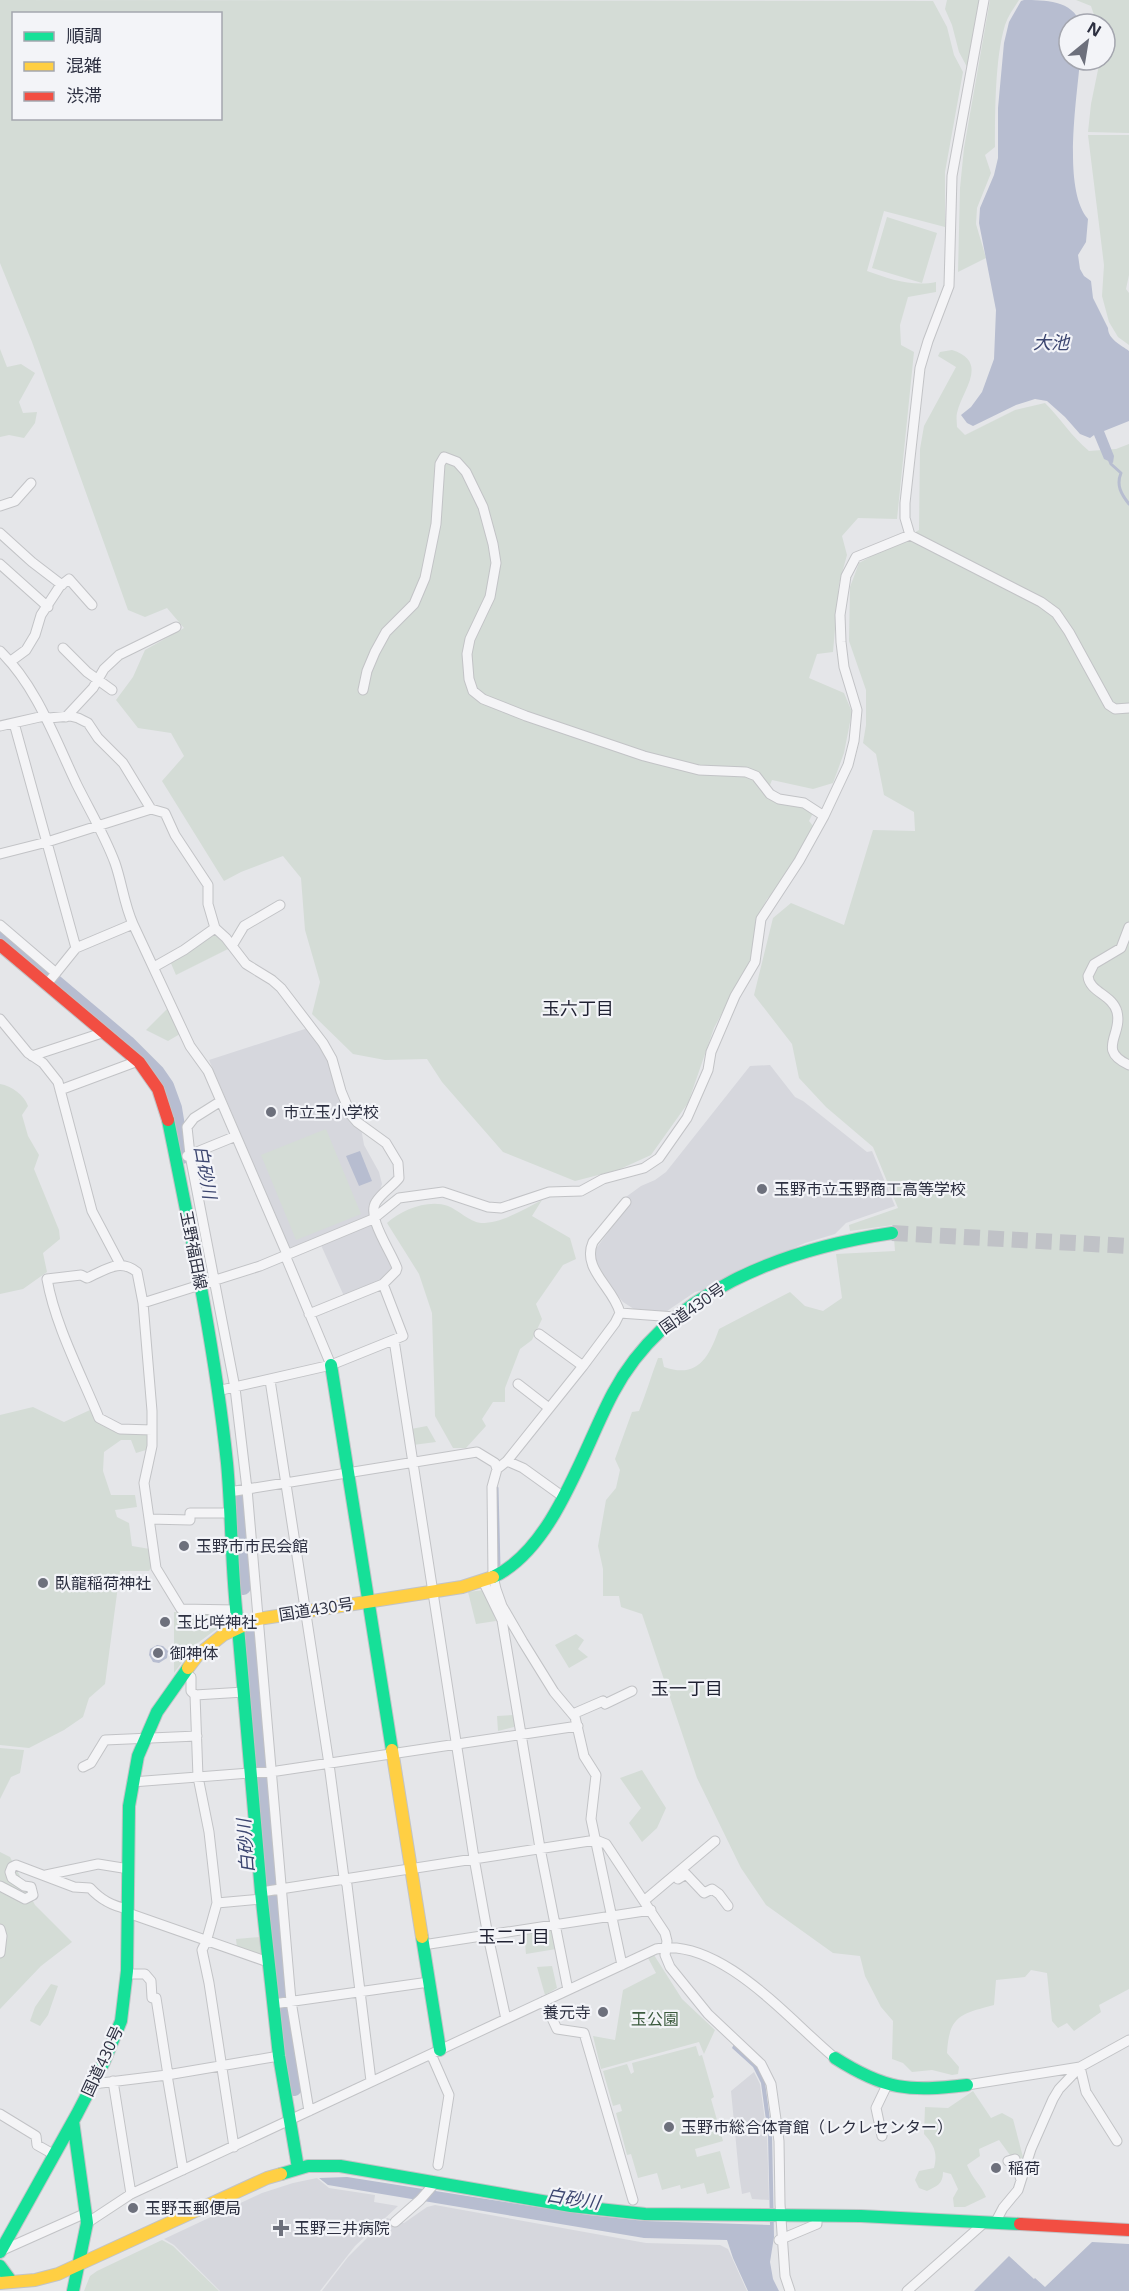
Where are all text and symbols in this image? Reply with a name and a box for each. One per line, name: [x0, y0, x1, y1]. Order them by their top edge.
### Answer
legend: [12, 12, 222, 120]
north arrow: [1057, 12, 1117, 72]
text: N: [1083, 16, 1106, 42]
text: 順調: [66, 23, 102, 47]
text: 混雑: [66, 53, 102, 77]
text: 渋滞: [66, 83, 102, 107]
water label: 大池: [1033, 330, 1071, 354]
district label: 玉六丁目: [542, 996, 614, 1020]
place label: 市立玉小学校: [283, 1101, 379, 1123]
marker: 市立玉小学校: [264, 1105, 278, 1119]
water label: 白砂川: [189, 1143, 223, 1202]
place label: 玉野市立玉野商工高等学校: [774, 1178, 966, 1200]
marker: 玉野市立玉野商工高等学校: [755, 1182, 769, 1196]
street label: 玉野福田線: [176, 1209, 212, 1291]
street label: 国道430号: [655, 1277, 729, 1339]
place label: 玉野市市民会館: [196, 1535, 308, 1557]
marker: 玉野市市民会館: [177, 1539, 191, 1553]
place label: 臥龍稲荷神社: [55, 1572, 151, 1594]
marker: 臥龍稲荷神社: [36, 1576, 50, 1590]
street label: 国道430号: [277, 1592, 355, 1626]
place label: 玉比咩神社: [177, 1611, 257, 1633]
marker: 玉比咩神社: [158, 1615, 172, 1629]
place label: 御神体: [170, 1642, 218, 1664]
marker: 御神体: [151, 1646, 165, 1660]
district label: 玉一丁目: [651, 1676, 723, 1700]
water label: 白砂川: [231, 1816, 259, 1874]
district label: 玉二丁目: [478, 1924, 550, 1948]
place label: 養元寺: [543, 2001, 591, 2023]
marker: 養元寺: [596, 2005, 610, 2019]
park label: 玉公園: [631, 2008, 679, 2030]
street label: 国道430号: [76, 2022, 128, 2100]
place label: 玉野市総合体育館（レクレセンター）: [681, 2116, 953, 2138]
marker: 玉野市総合体育館（レクレセンター）: [662, 2120, 676, 2134]
place label: 稲荷: [1008, 2157, 1040, 2179]
marker: 稲荷: [989, 2161, 1003, 2175]
water label: 白砂川: [545, 2182, 604, 2214]
place label: 玉野玉郵便局: [145, 2197, 241, 2219]
marker: 玉野玉郵便局: [126, 2201, 140, 2215]
place label: 玉野三井病院: [294, 2217, 390, 2239]
marker: 玉野三井病院: [272, 2219, 290, 2237]

